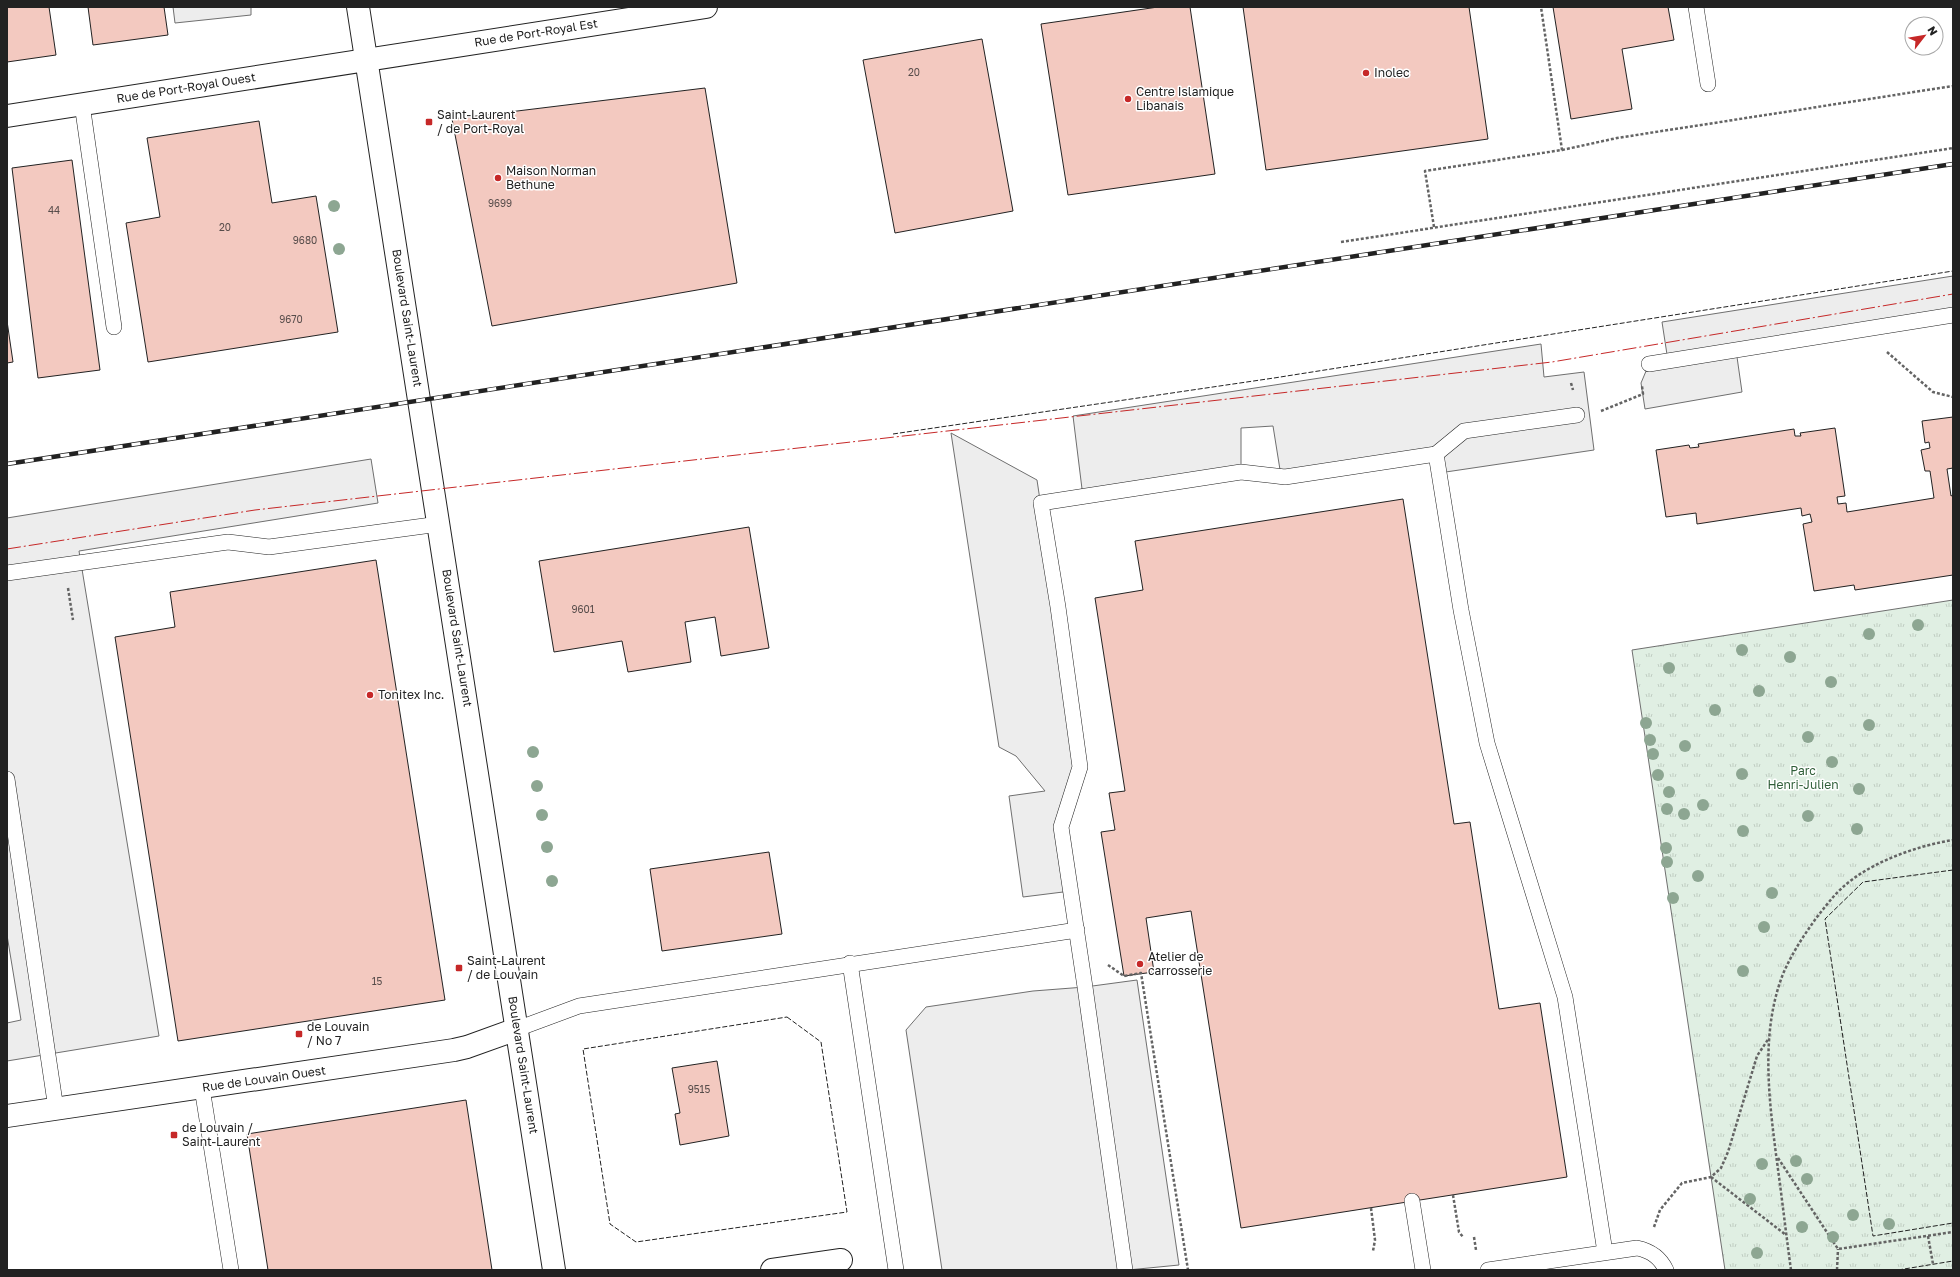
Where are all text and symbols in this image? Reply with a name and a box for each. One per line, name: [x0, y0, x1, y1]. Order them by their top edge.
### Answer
street label: Rue de Port-Royal Est: [473, 15, 599, 50]
north arrow: [1904, 16, 1944, 56]
text: N: [1925, 24, 1941, 38]
place label: Inolec: [1374, 65, 1410, 80]
house number: 20: [908, 66, 920, 78]
marker: Inolec: [1361, 68, 1371, 78]
street label: Rue de Port-Royal Ouest: [115, 69, 257, 106]
place label: Centre Islamique Libanais: [1136, 84, 1234, 113]
marker: Centre Islamique Libanais: [1123, 94, 1133, 104]
place label: Saint-Laurent / de Port-Royal: [437, 107, 524, 136]
marker: Saint-Laurent / de Port-Royal: [424, 117, 434, 127]
place label: Maison Norman Bethune: [506, 163, 596, 192]
marker: Maison Norman Bethune: [493, 173, 503, 183]
house number: 9699: [488, 197, 512, 209]
house number: 44: [48, 204, 60, 216]
house number: 20: [219, 221, 231, 233]
house number: 9680: [293, 234, 317, 246]
street label: Boulevard Saint-Laurent: [389, 248, 426, 388]
house number: 9670: [279, 313, 303, 325]
street label: Boulevard Saint-Laurent: [439, 568, 476, 708]
house number: 9601: [571, 603, 595, 615]
place label: Tonitex Inc.: [378, 687, 444, 702]
marker: Tonitex Inc.: [365, 690, 375, 700]
park label: Parc Henri-Julien: [1767, 763, 1839, 792]
place label: Atelier de carrosserie: [1148, 949, 1212, 978]
place label: Saint-Laurent / de Louvain: [467, 953, 546, 982]
marker: Atelier de carrosserie: [1135, 959, 1145, 969]
marker: Saint-Laurent / de Louvain: [454, 963, 464, 973]
house number: 15: [372, 975, 383, 987]
street label: Boulevard Saint-Laurent: [505, 995, 542, 1135]
place label: de Louvain / No 7: [307, 1019, 369, 1048]
marker: de Louvain / No 7: [294, 1029, 304, 1039]
street label: Rue de Louvain Ouest: [201, 1062, 327, 1095]
house number: 9515: [688, 1083, 710, 1095]
place label: de Louvain / Saint-Laurent: [182, 1120, 261, 1149]
marker: de Louvain / Saint-Laurent: [169, 1130, 179, 1140]

